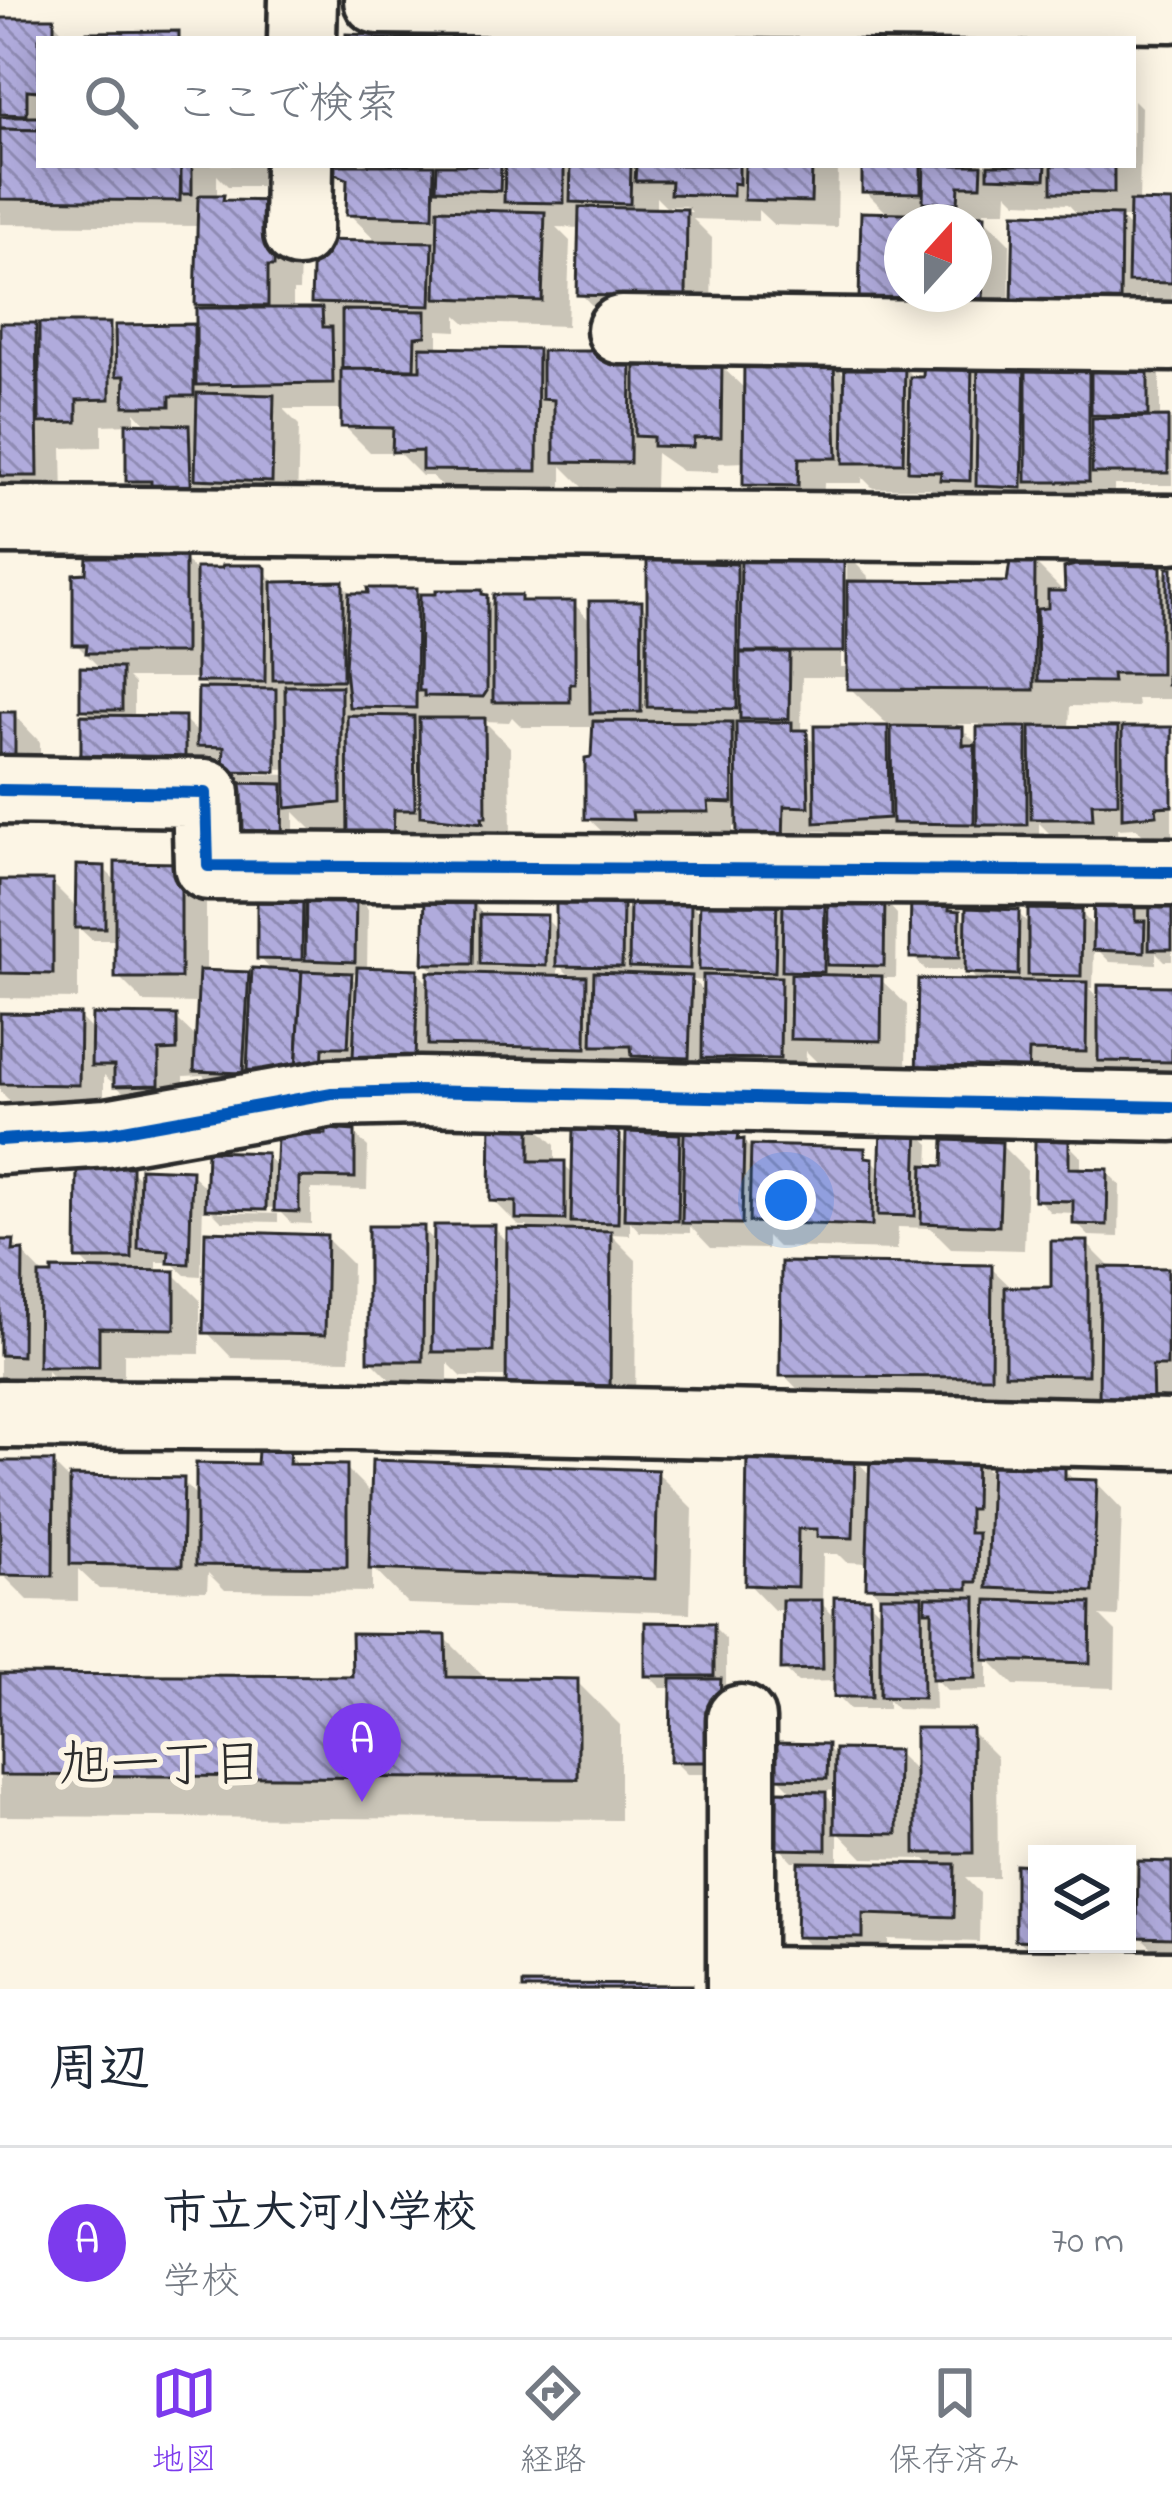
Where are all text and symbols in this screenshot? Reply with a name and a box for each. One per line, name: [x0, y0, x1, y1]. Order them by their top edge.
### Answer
search box: [36, 36, 1136, 168]
icon: search: [78, 69, 144, 135]
text: ここで検索: [174, 73, 399, 139]
north arrow: [884, 204, 992, 312]
your location: [756, 1170, 816, 1230]
pin: A: [323, 1703, 401, 1802]
district label: 旭一丁目: [59, 1730, 263, 1805]
map controls: [1028, 1845, 1136, 1953]
button: layers: [1028, 1845, 1136, 1953]
text: 周辺: [48, 2034, 150, 2109]
text: 市立大河小学校: [162, 2182, 477, 2248]
text: A: [75, 2214, 99, 2271]
text: 70 m: [1051, 2214, 1124, 2271]
text: 学校: [162, 2255, 240, 2312]
tab: 地図: [151, 2360, 217, 2486]
tab: 経路: [520, 2360, 586, 2486]
tab: 保存済み: [889, 2360, 1021, 2486]

